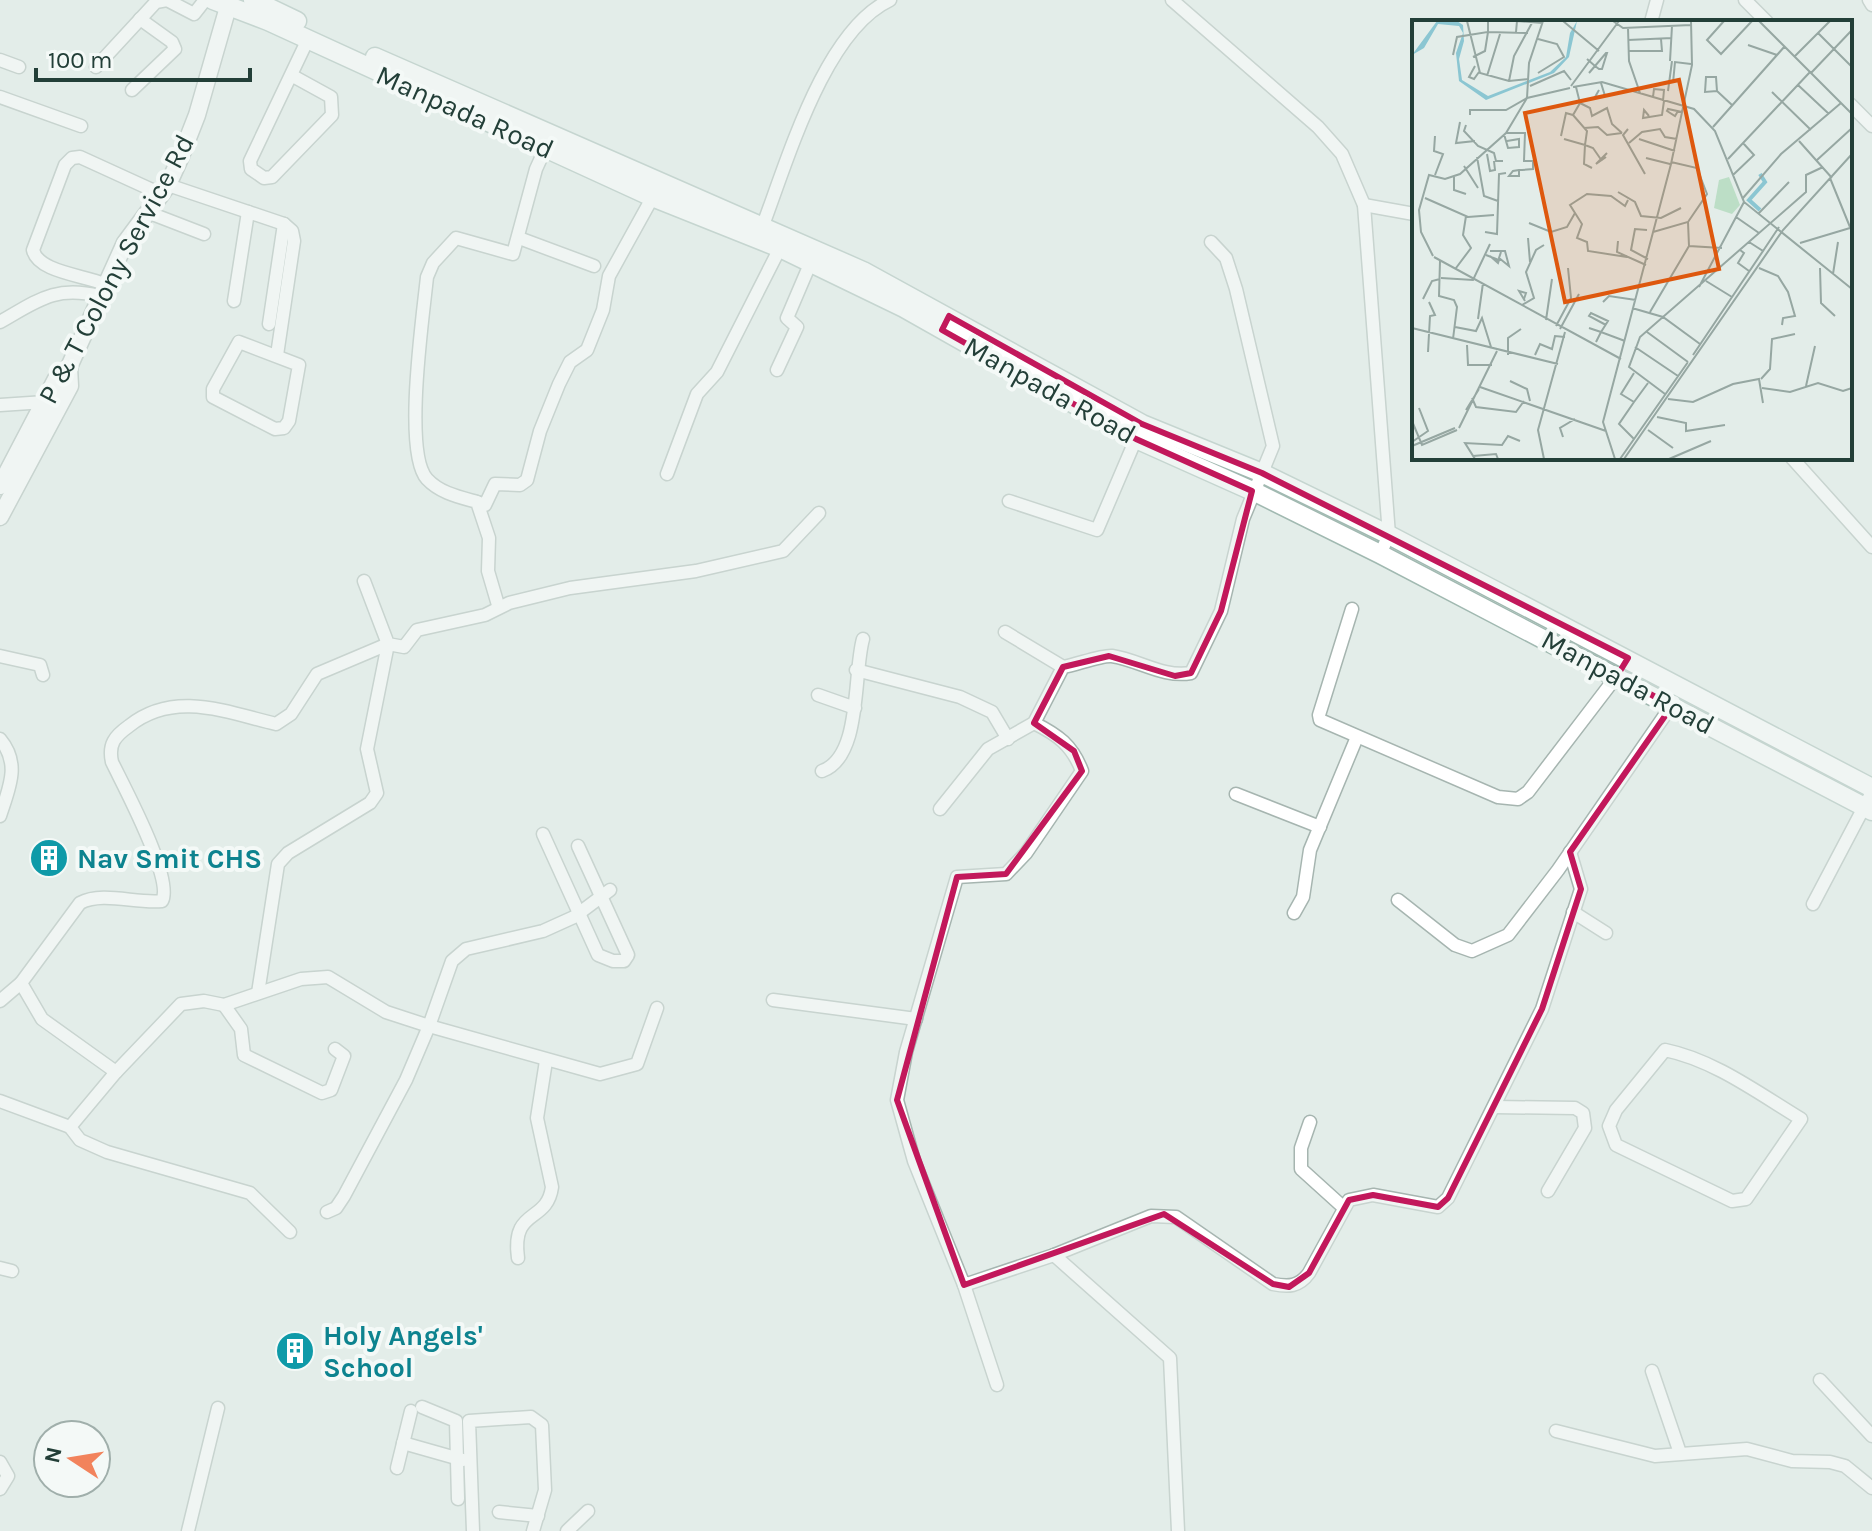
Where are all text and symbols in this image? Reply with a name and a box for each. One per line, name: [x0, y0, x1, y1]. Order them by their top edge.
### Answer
inset map: [1412, 20, 1852, 460]
scale bar: [36, 32, 250, 82]
text: 100 m: [48, 46, 113, 74]
street label: Manpada Road: [371, 58, 559, 166]
street label: P & T Colony Service Rd: [31, 129, 201, 409]
street label: Manpada Road: [959, 329, 1141, 451]
street label: Manpada Road: [1536, 623, 1720, 741]
building icon: Nav Smit CHS: [28, 837, 70, 879]
place label: Nav Smit CHS: [77, 842, 262, 875]
place label: Holy Angels' School: [323, 1319, 483, 1384]
building icon: Holy Angels' School: [274, 1330, 316, 1372]
north arrow: [32, 1419, 112, 1499]
text: N: [39, 1445, 68, 1465]

